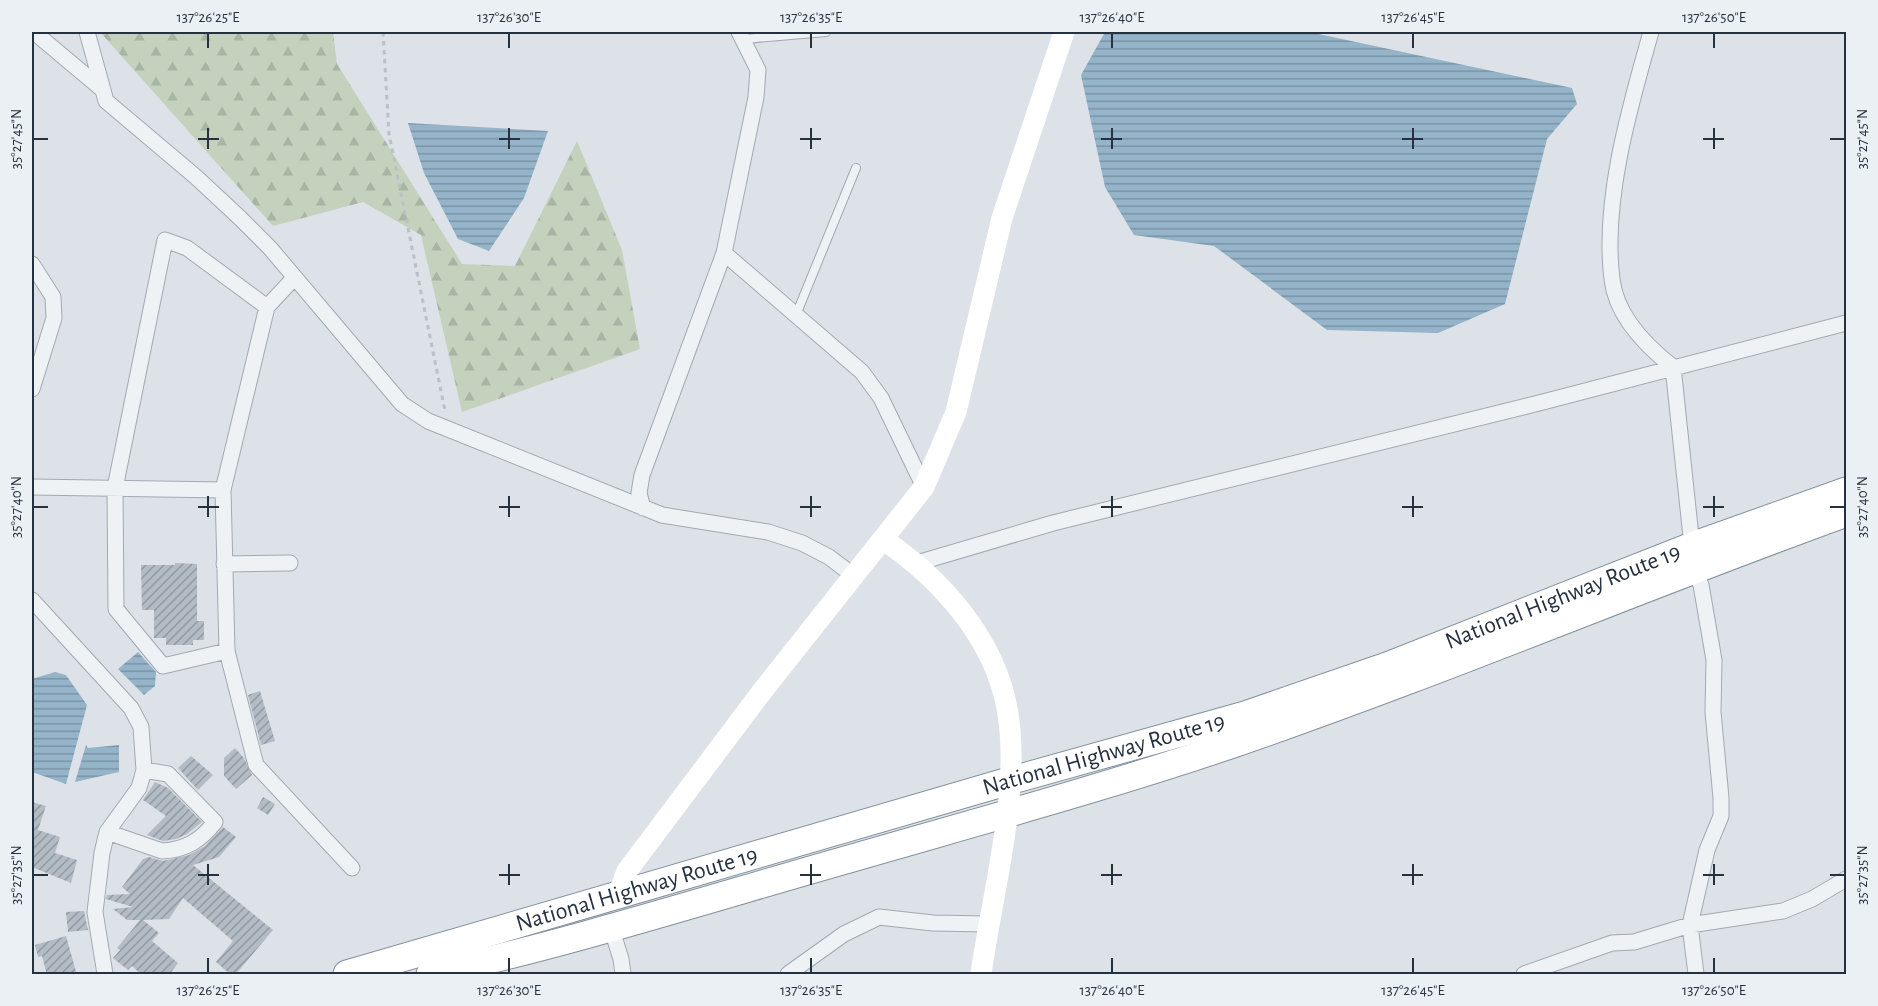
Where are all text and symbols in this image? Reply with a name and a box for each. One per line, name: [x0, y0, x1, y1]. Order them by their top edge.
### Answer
text: 137°26'25"E: [177, 10, 239, 25]
text: 137°26'30"E: [477, 10, 541, 25]
text: 137°26'35"E: [780, 10, 842, 25]
text: 137°26'40"E: [1080, 10, 1144, 25]
text: 137°26'45"E: [1381, 10, 1445, 25]
text: 137°26'50"E: [1682, 10, 1746, 25]
text: 35°27'45"N: [9, 109, 24, 169]
text: 35°27'45"N: [1855, 109, 1870, 169]
text: 35°27'40"N: [9, 476, 24, 538]
text: 35°27'40"N: [1855, 476, 1870, 538]
street label: National Highway Route 19: [1442, 540, 1684, 654]
street label: National Highway Route 19: [980, 709, 1228, 800]
street label: National Highway Route 19: [513, 843, 761, 936]
text: 35°27'35"N: [9, 845, 24, 905]
text: 35°27'35"N: [1855, 845, 1870, 905]
text: 137°26'25"E: [177, 983, 239, 998]
text: 137°26'30"E: [477, 983, 541, 998]
text: 137°26'35"E: [780, 983, 842, 998]
text: 137°26'40"E: [1080, 983, 1144, 998]
text: 137°26'45"E: [1381, 983, 1445, 998]
text: 137°26'50"E: [1682, 983, 1746, 998]

